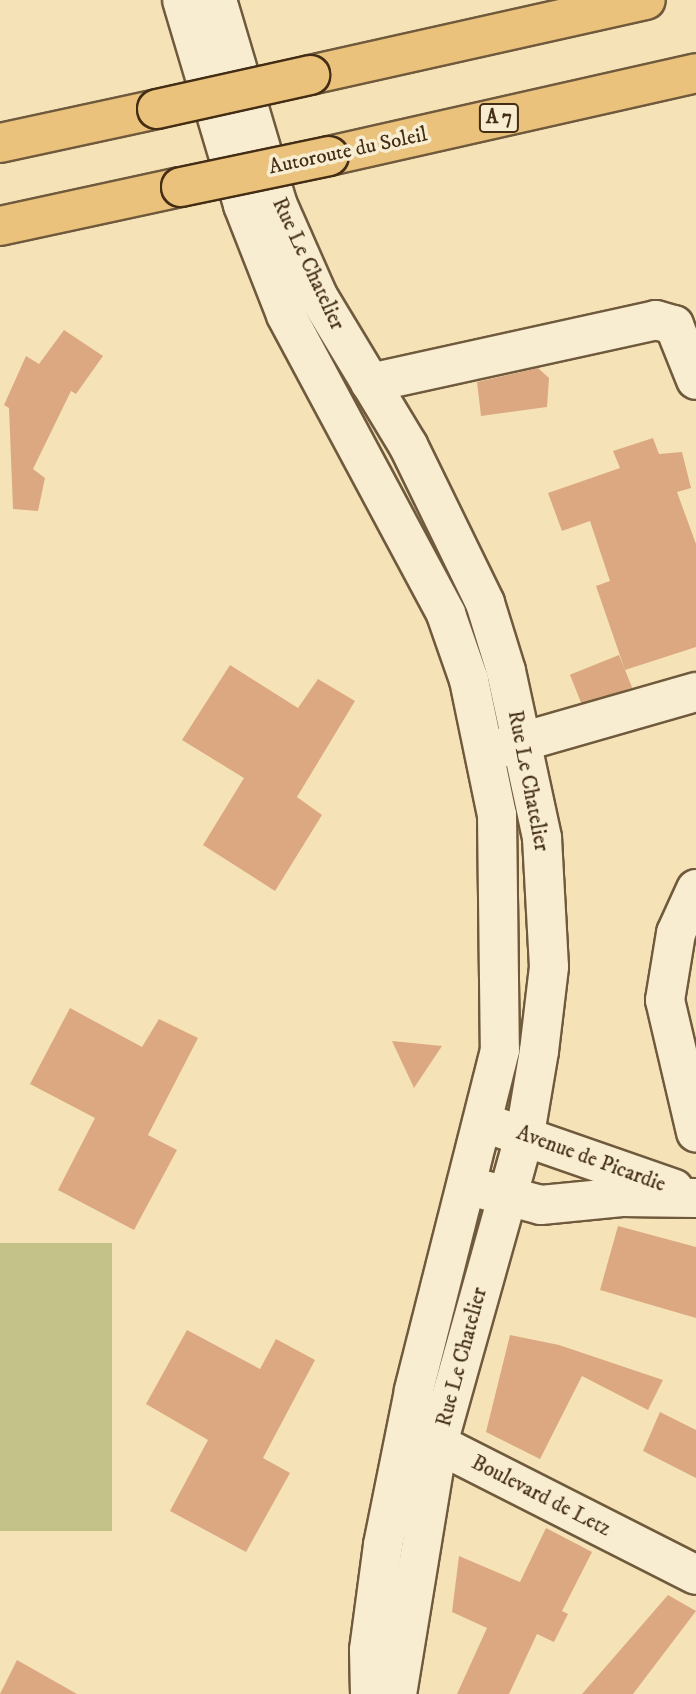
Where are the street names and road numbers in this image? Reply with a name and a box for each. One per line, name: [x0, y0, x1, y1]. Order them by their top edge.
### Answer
road number: A 7: [478, 102, 520, 134]
street label: Autoroute du Soleil: [266, 122, 430, 180]
street label: Rue Le Chatelier: [266, 194, 350, 334]
street label: Rue Le Chatelier: [502, 708, 554, 854]
street label: Avenue de Picardie: [513, 1120, 669, 1198]
street label: Rue Le Chatelier: [431, 1285, 493, 1429]
street label: Boulevard de Letz: [467, 1450, 615, 1542]

